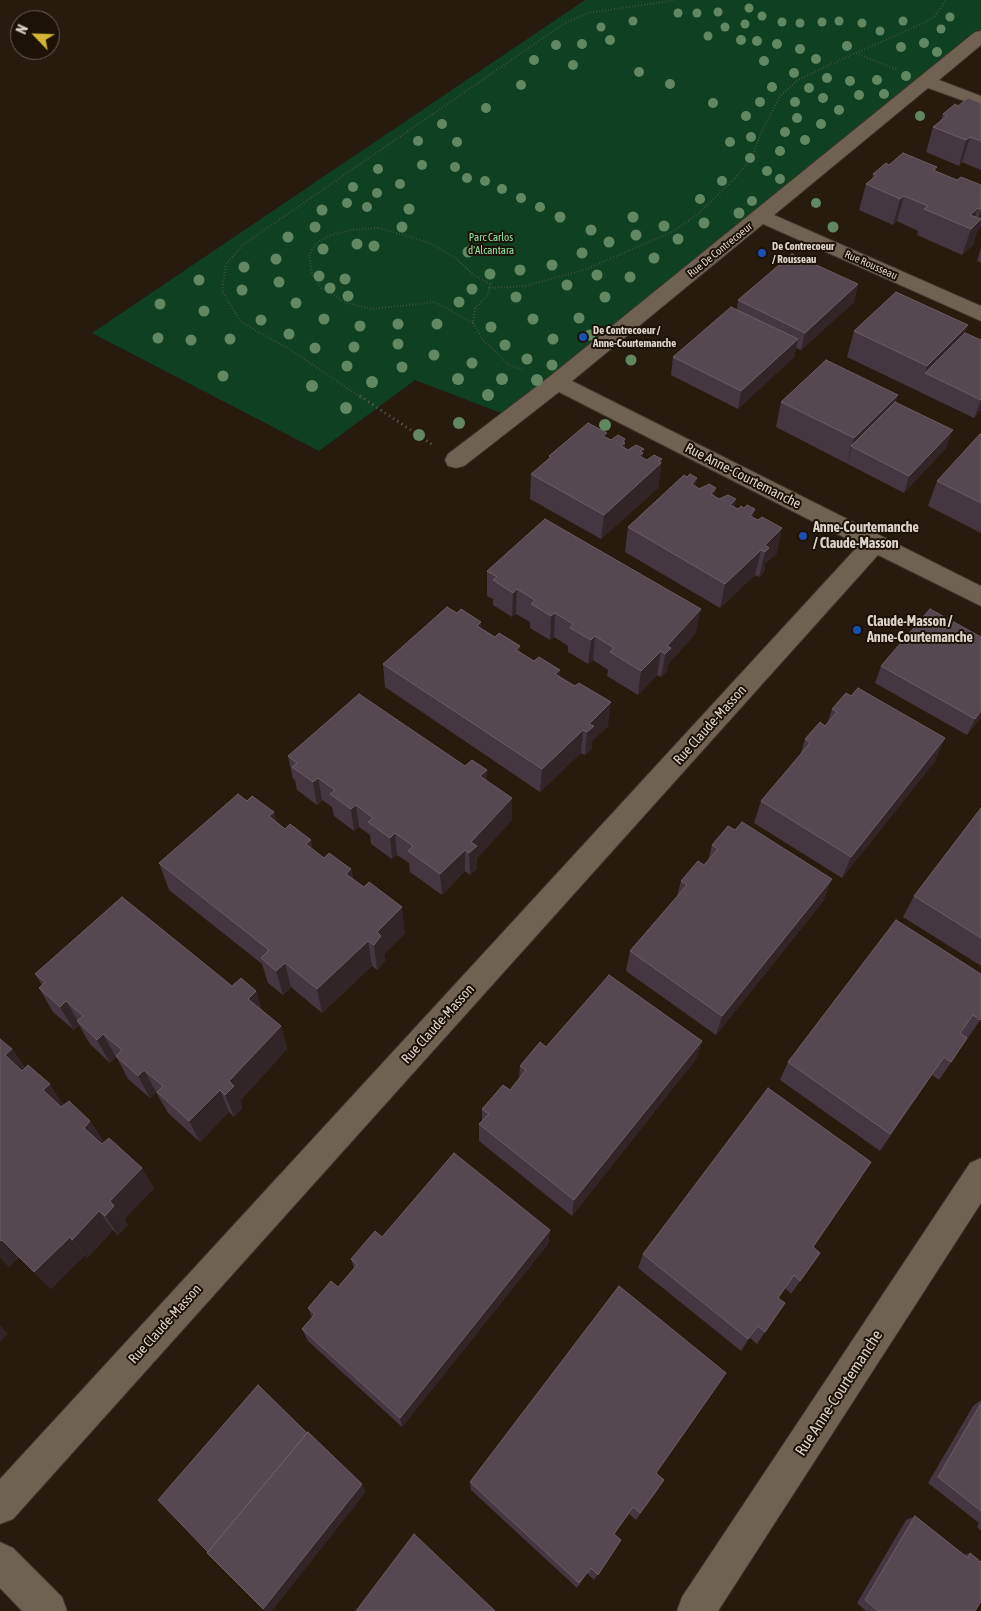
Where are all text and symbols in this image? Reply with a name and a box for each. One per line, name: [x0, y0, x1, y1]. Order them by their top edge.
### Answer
north arrow: [10, 10, 60, 60]
text: N: [13, 22, 31, 36]
street label: Rue De Contrecoeur: [685, 220, 755, 280]
park label: Parc Carlos d'Alcantara: [468, 231, 514, 257]
place label: De Contrecoeur / Rousseau: [772, 240, 834, 266]
marker: De Contrecoeur / Rousseau: [756, 247, 768, 259]
street label: Rue Rousseau: [843, 247, 899, 283]
place label: De Contrecoeur / Anne-Courtemanche: [593, 324, 676, 350]
marker: De Contrecoeur / Anne-Courtemanche: [577, 331, 589, 343]
street label: Rue Anne-Courtemanche: [682, 439, 804, 513]
place label: Anne-Courtemanche / Claude-Masson: [813, 520, 919, 552]
marker: Anne-Courtemanche / Claude-Masson: [797, 530, 809, 542]
place label: Claude-Masson / Anne-Courtemanche: [867, 614, 973, 646]
marker: Claude-Masson / Anne-Courtemanche: [851, 624, 863, 636]
street label: Rue Claude-Masson: [670, 682, 750, 768]
street label: Rue Claude-Masson: [398, 981, 478, 1067]
street label: Rue Claude-Masson: [125, 1281, 205, 1367]
street label: Rue Anne-Courtemanche: [791, 1326, 887, 1460]

